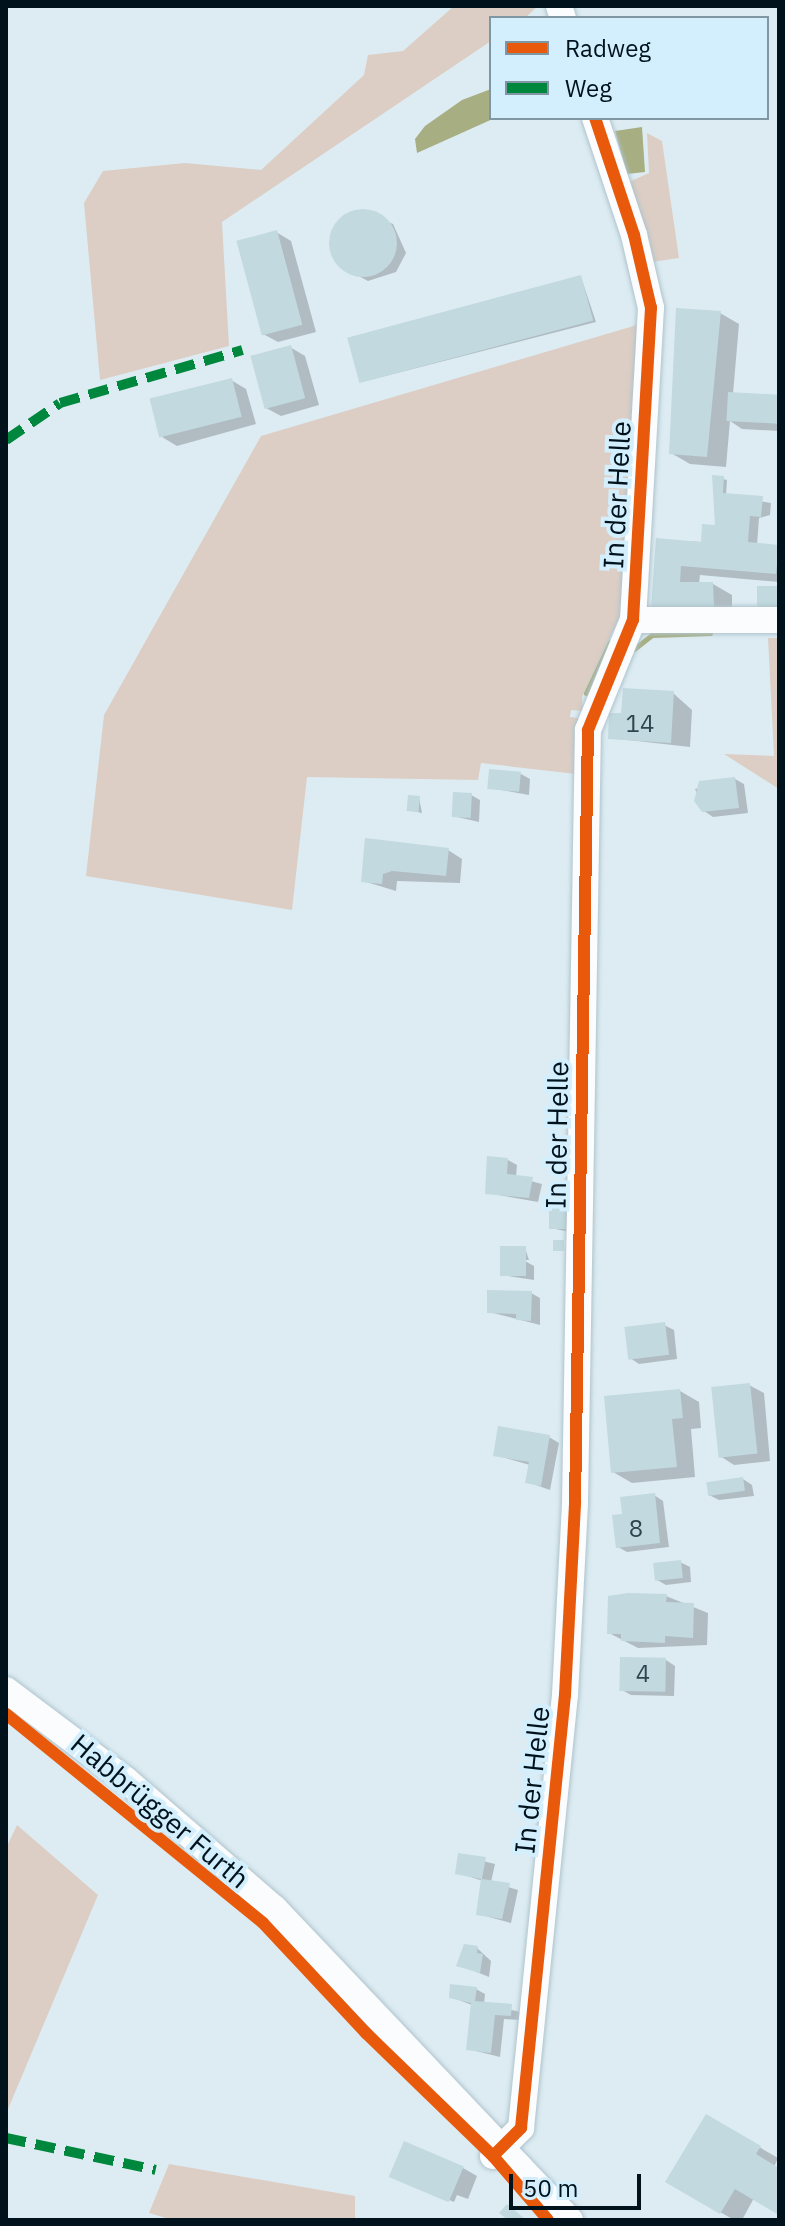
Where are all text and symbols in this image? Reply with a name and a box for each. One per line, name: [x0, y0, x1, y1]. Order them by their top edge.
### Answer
legend: [489, 16, 769, 120]
text: Radweg: [565, 32, 651, 64]
text: Weg: [565, 72, 612, 104]
street label: In der Helle: [596, 420, 638, 570]
house number: 14: [626, 710, 654, 738]
street label: In der Helle: [539, 1061, 575, 1209]
house number: 8: [629, 1515, 643, 1543]
house number: 4: [636, 1660, 650, 1688]
street label: In der Helle: [508, 1705, 556, 1855]
street label: Habbrügger Furth: [64, 1727, 256, 1895]
scale bar: [513, 2158, 645, 2208]
text: 50 m: [523, 2172, 578, 2204]

